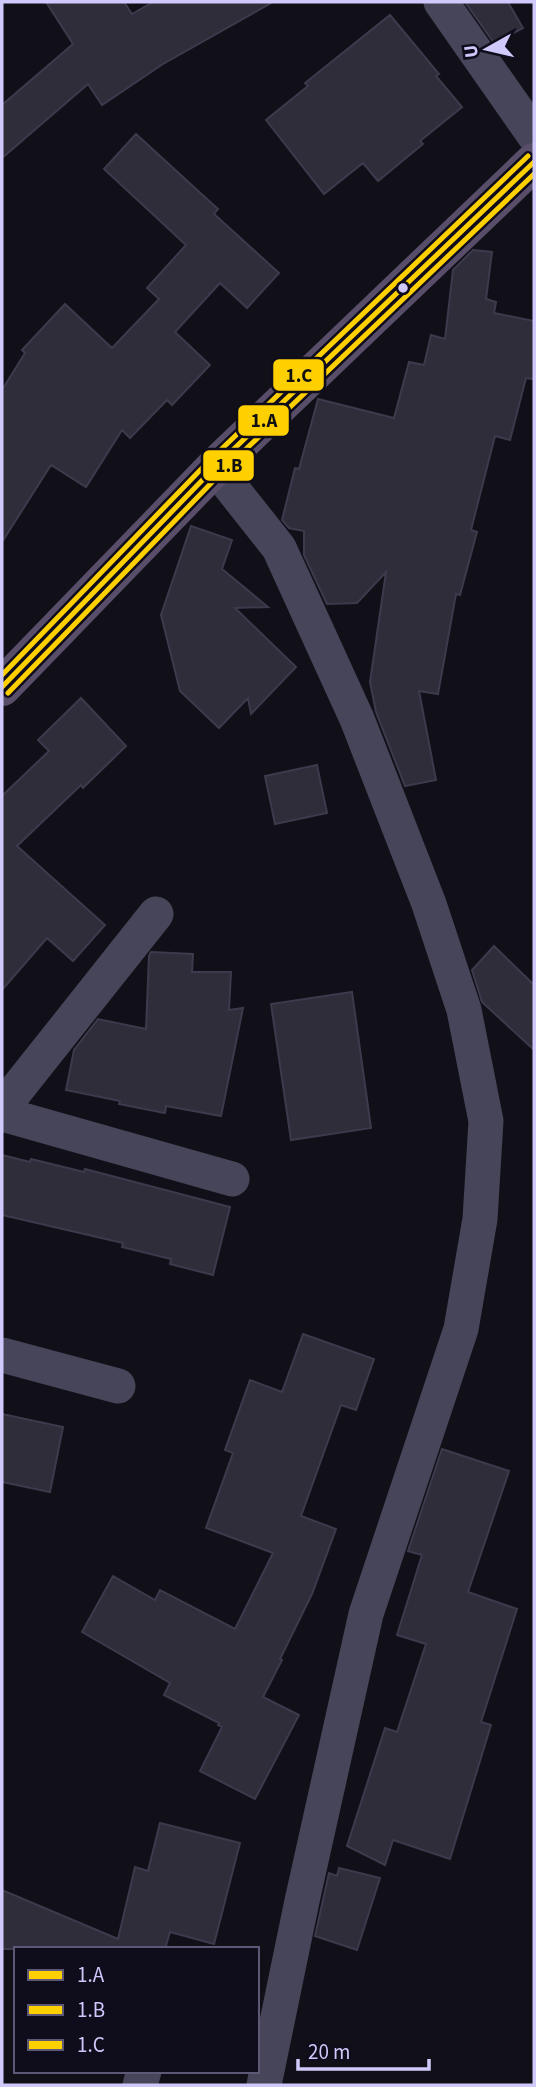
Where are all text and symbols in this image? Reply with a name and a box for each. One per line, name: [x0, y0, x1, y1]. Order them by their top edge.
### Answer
north arrow: [452, 14, 522, 84]
text: U: [457, 43, 486, 59]
unlabelled marker: [396, 281, 410, 295]
line badge: 1.C: [272, 358, 325, 392]
text: 1.C: [286, 363, 312, 390]
line badge: 1.A: [237, 404, 290, 437]
text: 1.A: [251, 408, 277, 435]
line badge: 1.B: [202, 449, 255, 482]
text: 1.B: [215, 453, 243, 480]
legend: [14, 1947, 259, 2073]
text: 1.A: [77, 1960, 105, 1990]
text: 1.B: [77, 1995, 105, 2025]
scale bar: [298, 2028, 429, 2072]
text: 1.C: [77, 2030, 105, 2060]
text: 20 m: [308, 2037, 350, 2067]

